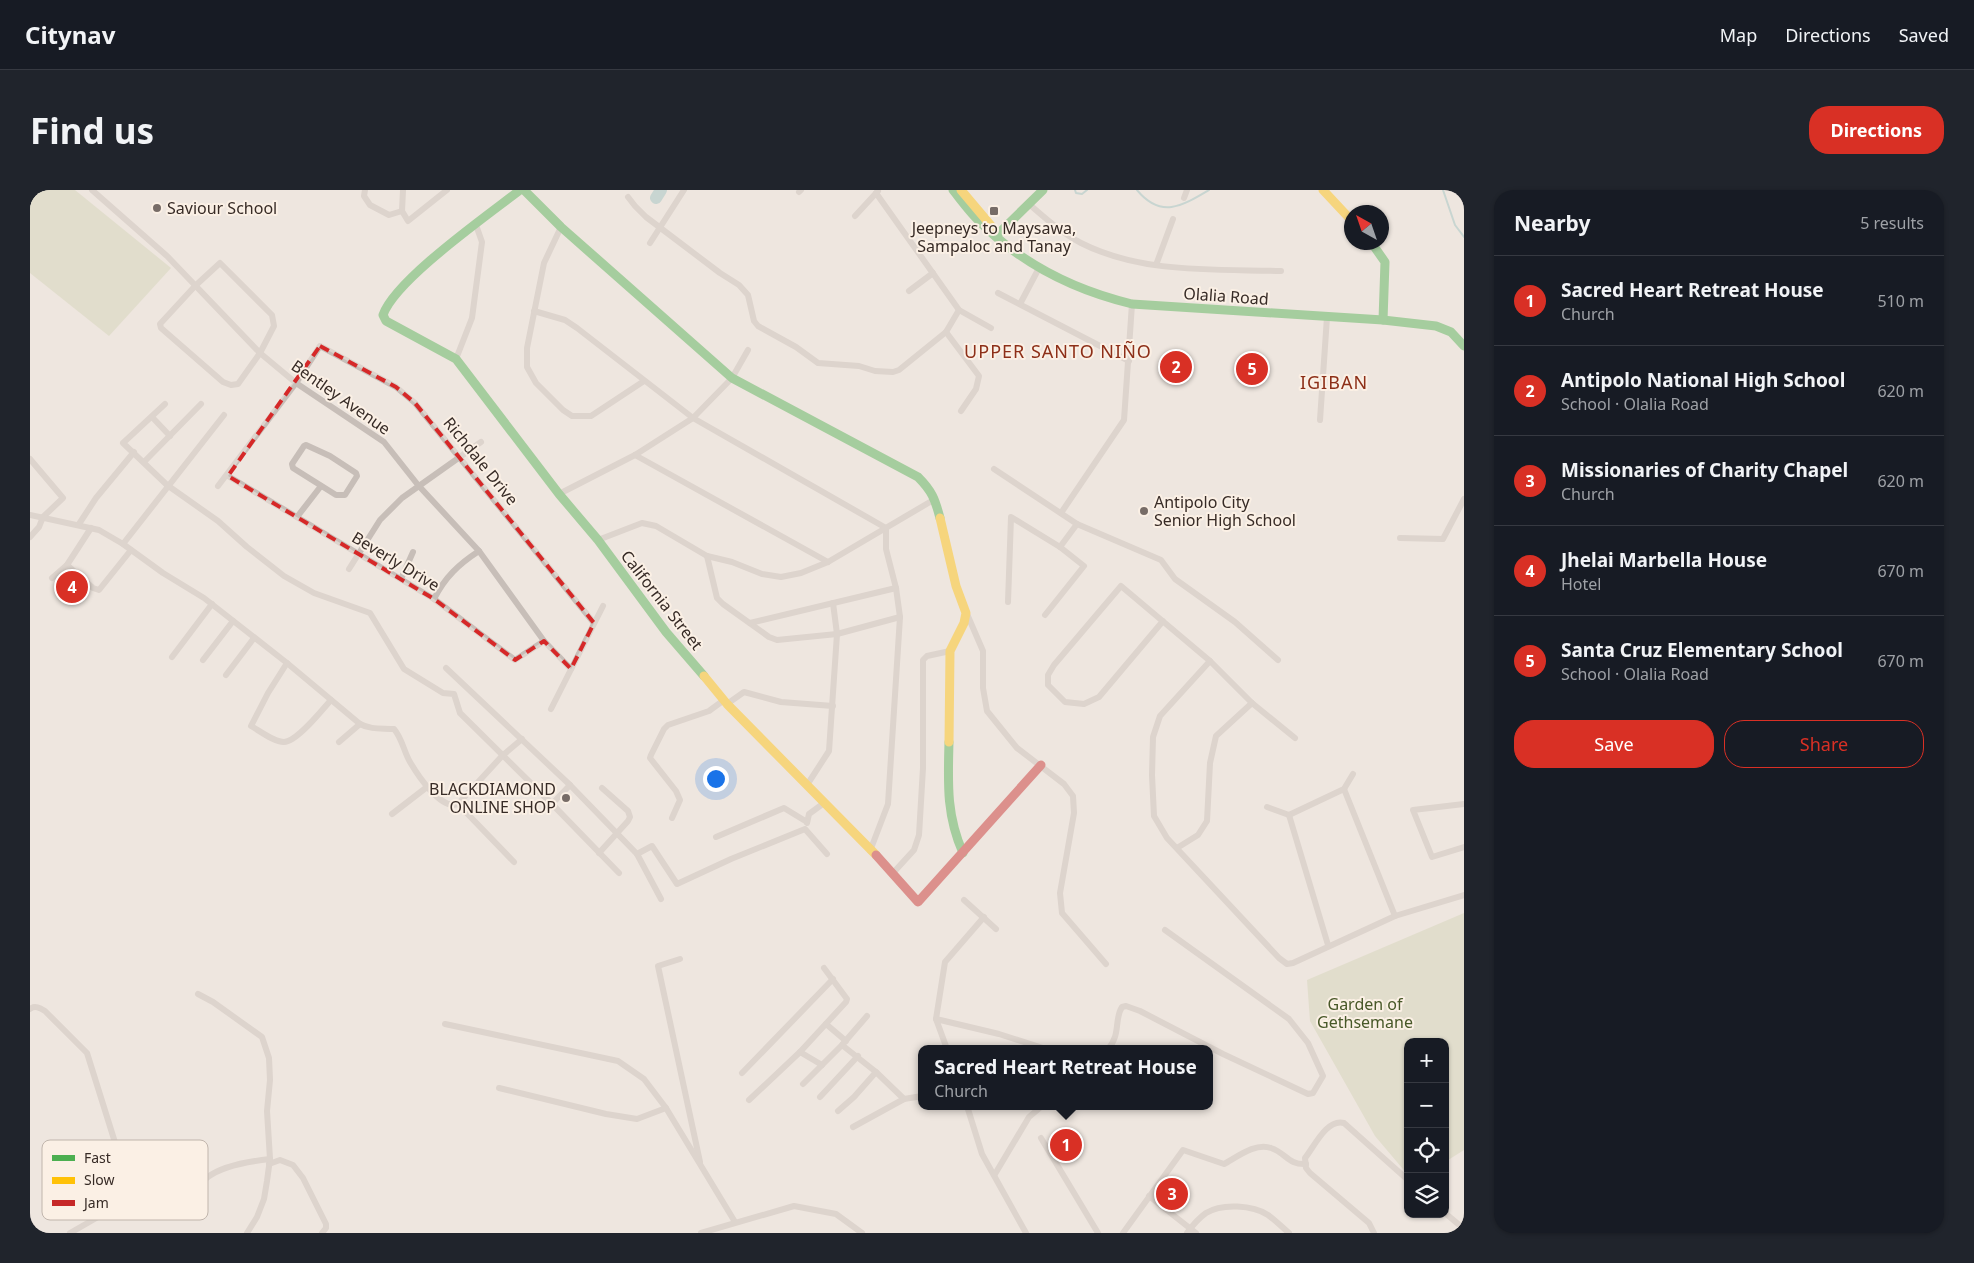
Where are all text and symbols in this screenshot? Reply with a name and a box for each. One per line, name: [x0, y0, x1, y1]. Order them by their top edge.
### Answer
text: Citynav: [25, 18, 115, 51]
text: Map: [1720, 23, 1757, 47]
text: Directions: [1785, 23, 1871, 47]
text: Saved: [1899, 23, 1949, 47]
button: Directions: [1809, 106, 1944, 154]
text: Find us: [30, 107, 154, 154]
place label: Saviour School: [167, 197, 277, 219]
marker: Saviour School: [151, 202, 163, 214]
marker: Jeepneys to Maysawa, Sampaloc and Tanay: [988, 205, 1000, 217]
north arrow: [1344, 205, 1389, 250]
text: Nearby: [1514, 209, 1590, 237]
text: 5 results: [1860, 212, 1924, 234]
place label: Jeepneys to Maysawa, Sampaloc and Tanay: [910, 217, 1076, 257]
text: Sacred Heart Retreat House: [1561, 277, 1824, 303]
street label: Olalia Road: [1183, 282, 1269, 310]
text: 1: [1525, 290, 1535, 312]
text: 510 m: [1877, 290, 1924, 312]
text: Church: [1561, 303, 1615, 325]
district label: UPPER SANTO NIÑO: [964, 339, 1152, 363]
pin: 2: [1160, 348, 1192, 386]
pin: 5: [1236, 350, 1268, 388]
street label: Bentley Avenue: [287, 355, 395, 439]
text: Antipolo National High School: [1561, 367, 1845, 393]
district label: IGIBAN: [1300, 370, 1368, 394]
text: 2: [1525, 380, 1535, 402]
text: 620 m: [1877, 380, 1924, 402]
text: School · Olalia Road: [1561, 393, 1709, 415]
street label: Richdale Drive: [439, 412, 523, 510]
text: Missionaries of Charity Chapel: [1561, 457, 1848, 483]
text: 3: [1525, 470, 1535, 492]
text: 620 m: [1877, 470, 1924, 492]
text: Church: [1561, 483, 1615, 505]
place label: Antipolo City Senior High School: [1154, 491, 1296, 531]
marker: Antipolo City Senior High School: [1138, 505, 1150, 517]
street label: Beverly Drive: [348, 526, 444, 596]
street label: California Street: [616, 546, 708, 655]
text: Jhelai Marbella House: [1561, 547, 1767, 573]
text: 4: [1525, 560, 1535, 582]
text: 670 m: [1877, 560, 1924, 582]
pin: 4: [56, 568, 88, 606]
text: Hotel: [1561, 573, 1601, 595]
text: Santa Cruz Elementary School: [1561, 637, 1843, 663]
text: 5: [1525, 650, 1535, 672]
text: 670 m: [1877, 650, 1924, 672]
text: School · Olalia Road: [1561, 663, 1709, 685]
button: Save: [1514, 720, 1714, 768]
button: Share: [1724, 720, 1924, 768]
your location: [703, 766, 729, 792]
place label: BLACKDIAMOND ONLINE SHOP: [429, 778, 556, 818]
marker: BLACKDIAMOND ONLINE SHOP: [560, 792, 572, 804]
park label: Garden of Gethsemane: [1317, 993, 1413, 1033]
map controls: [1404, 1038, 1449, 1218]
button: +: [1404, 1038, 1449, 1083]
popup: [918, 1045, 1213, 1110]
text: Sacred Heart Retreat House: [934, 1054, 1197, 1080]
text: Church: [934, 1080, 988, 1102]
button: −: [1404, 1083, 1449, 1128]
pin: 1: [1050, 1126, 1082, 1164]
button: locate: [1404, 1128, 1449, 1173]
legend: [42, 1140, 208, 1220]
text: Fast: [84, 1148, 111, 1167]
text: Slow: [84, 1170, 115, 1189]
button: layers: [1404, 1173, 1449, 1218]
pin: 3: [1156, 1175, 1188, 1213]
text: Jam: [82, 1193, 109, 1212]

